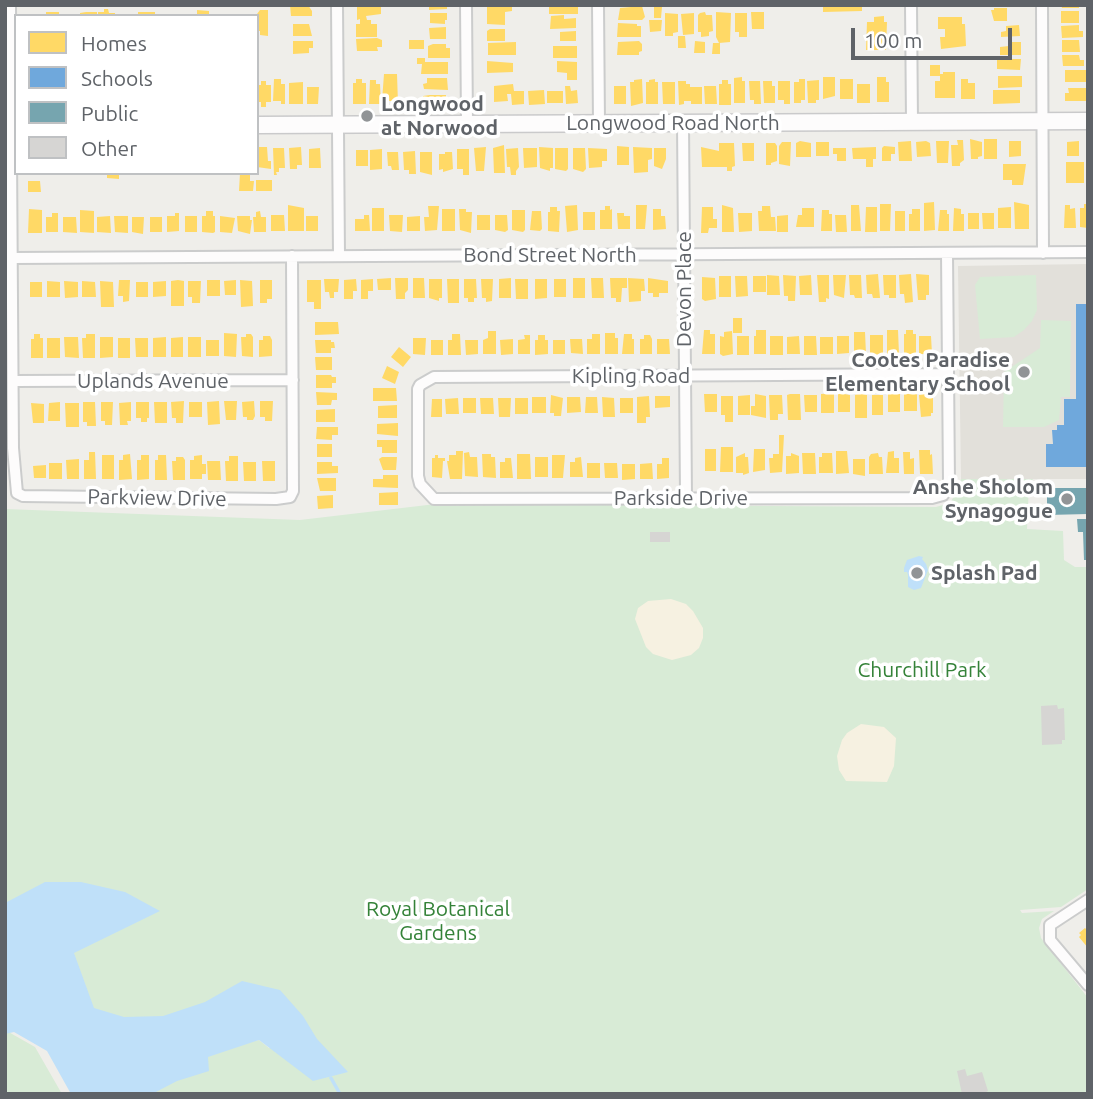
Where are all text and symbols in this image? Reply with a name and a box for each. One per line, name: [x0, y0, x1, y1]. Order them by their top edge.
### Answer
legend: [14, 14, 259, 175]
scale bar: [855, 14, 1016, 58]
text: 100 m: [864, 28, 922, 52]
text: Homes: [81, 31, 147, 55]
text: Schools: [81, 66, 153, 90]
place label: Longwood at Norwood: [381, 91, 498, 141]
text: Public: [81, 101, 138, 125]
marker: Longwood at Norwood: [359, 108, 375, 124]
street label: Longwood Road North: [566, 110, 780, 136]
text: Other: [81, 136, 137, 160]
street label: Devon Place: [671, 231, 697, 347]
street label: Bond Street North: [463, 242, 637, 268]
place label: Cootes Paradise Elementary School: [825, 347, 1010, 397]
street label: Kipling Road: [572, 363, 690, 389]
marker: Cootes Paradise Elementary School: [1016, 364, 1032, 380]
street label: Uplands Avenue: [77, 368, 229, 394]
place label: Anshe Sholom Synagogue: [913, 474, 1053, 524]
street label: Parkview Drive: [87, 484, 227, 512]
street label: Parkside Drive: [614, 485, 748, 511]
marker: Anshe Sholom Synagogue: [1059, 491, 1075, 507]
place label: Splash Pad: [931, 560, 1038, 586]
marker: Splash Pad: [909, 565, 925, 581]
park label: Churchill Park: [857, 657, 987, 683]
park label: Royal Botanical Gardens: [366, 896, 510, 946]

